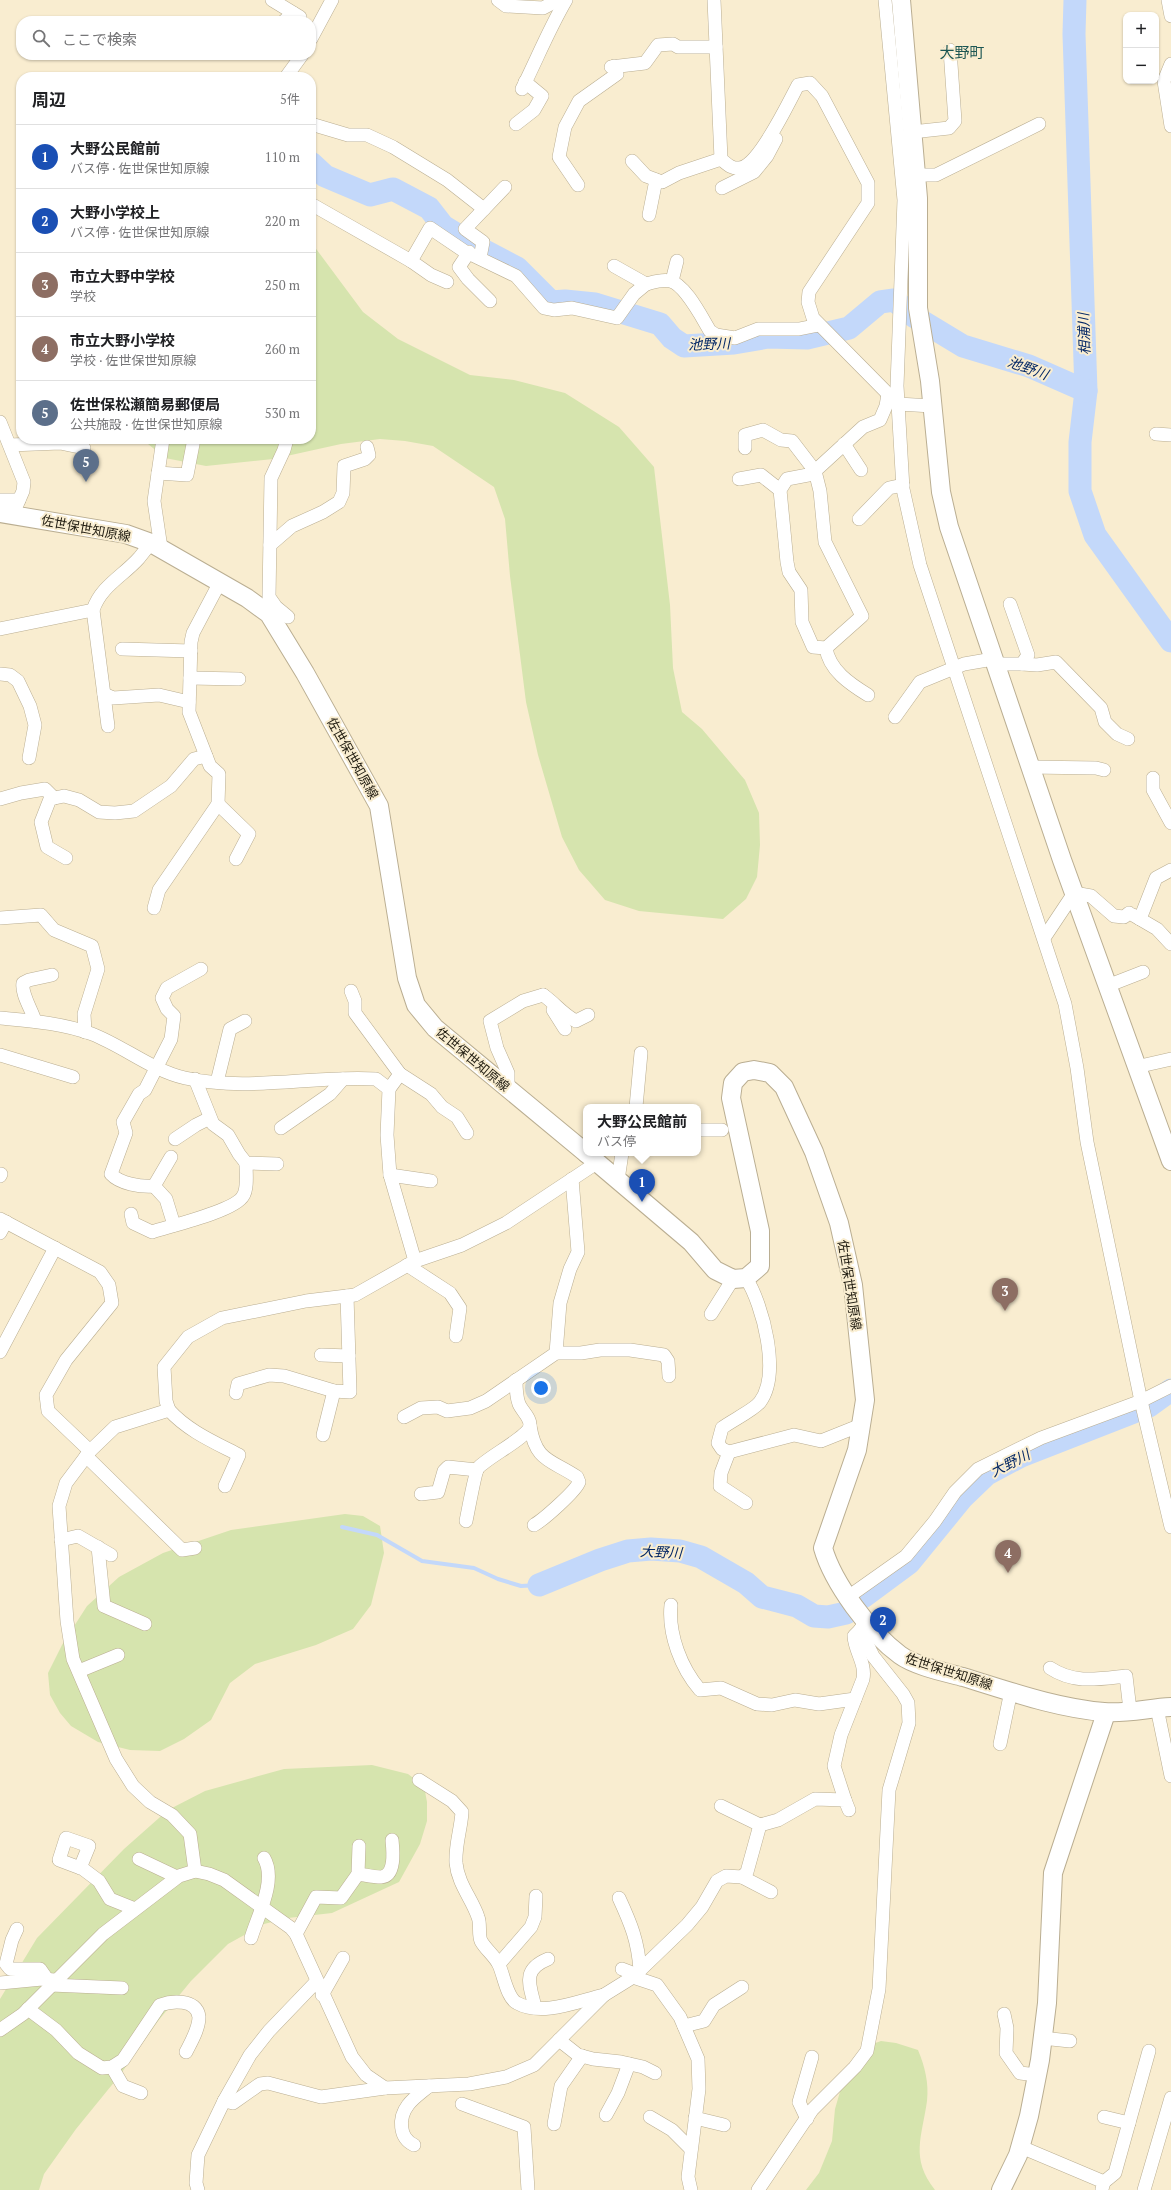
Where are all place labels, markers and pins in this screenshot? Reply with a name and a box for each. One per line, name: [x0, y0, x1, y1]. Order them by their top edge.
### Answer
pin: 5: [73, 449, 99, 482]
pin: 1: [629, 1169, 655, 1202]
pin: 3: [992, 1278, 1018, 1311]
pin: 4: [995, 1540, 1021, 1573]
pin: 2: [870, 1607, 896, 1640]

